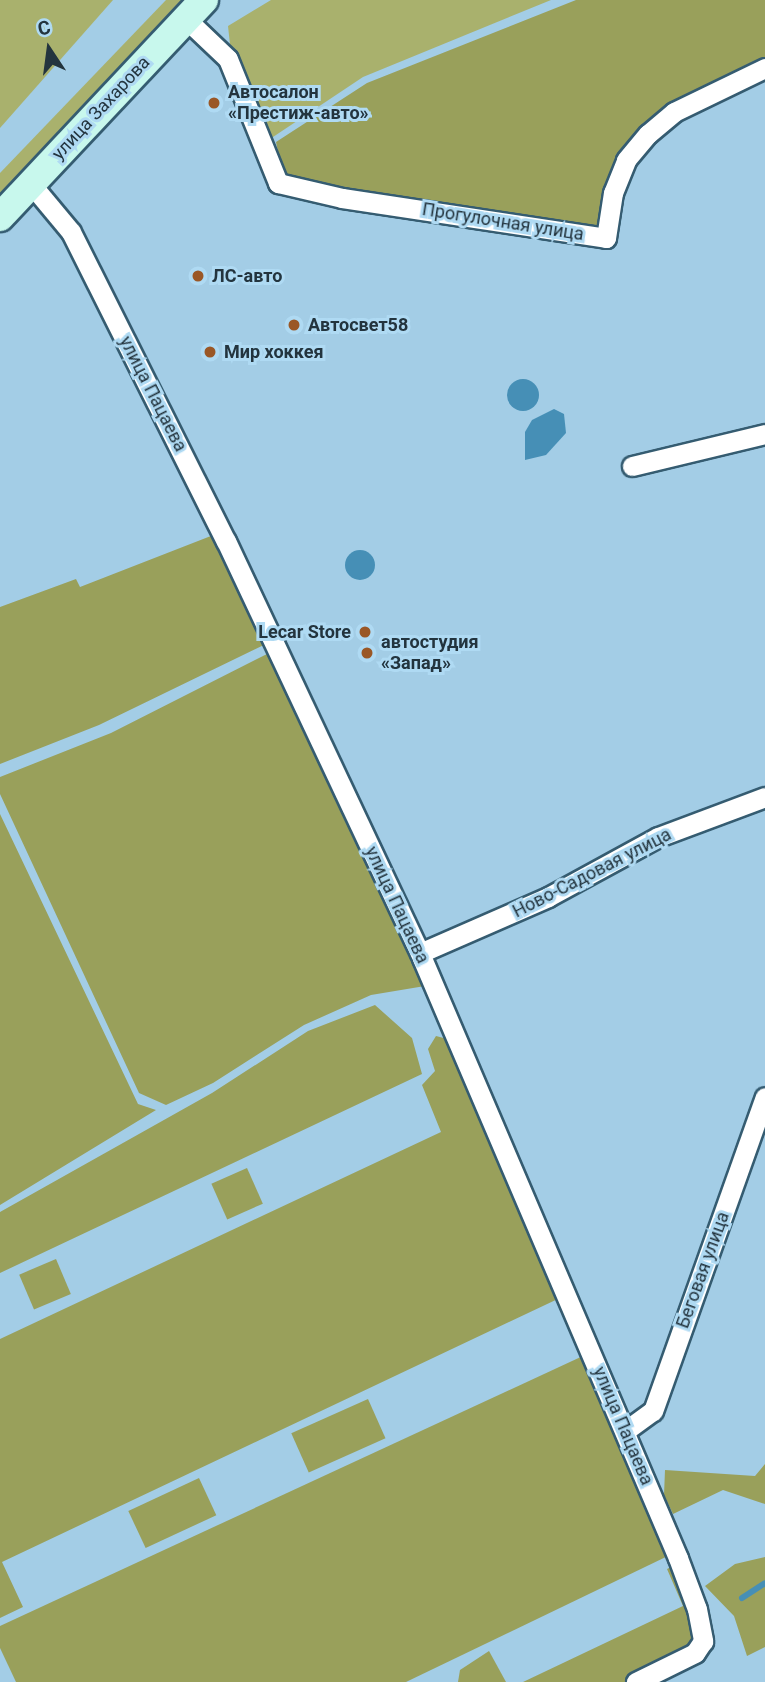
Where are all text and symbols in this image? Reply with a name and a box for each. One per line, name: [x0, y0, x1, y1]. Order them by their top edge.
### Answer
north arrow: [14, 14, 84, 84]
text: С: [36, 15, 53, 41]
street label: улица Захарова: [48, 52, 154, 164]
place label: Автосалон «Престиж-авто»: [228, 82, 369, 124]
marker: Автосалон «Престиж-авто»: [206, 95, 222, 111]
street label: Прогулочная улица: [421, 199, 585, 245]
place label: ЛС-авто: [212, 265, 282, 287]
marker: ЛС-авто: [190, 268, 206, 284]
place label: Автосвет58: [308, 314, 408, 336]
marker: Автосвет58: [286, 317, 302, 333]
street label: улица Пацаева: [115, 333, 191, 455]
place label: Мир хоккея: [224, 341, 323, 363]
marker: Мир хоккея: [202, 344, 218, 360]
place label: Lecar Store: [258, 621, 351, 643]
marker: Lecar Store: [357, 624, 373, 640]
place label: автостудия «Запад»: [381, 632, 478, 674]
marker: автостудия «Запад»: [359, 645, 375, 661]
street label: Ново-Садовая улица: [509, 824, 675, 922]
street label: улица Пацаева: [360, 843, 434, 967]
street label: Беговая улица: [672, 1209, 734, 1331]
street label: улица Пацаева: [588, 1364, 658, 1488]

